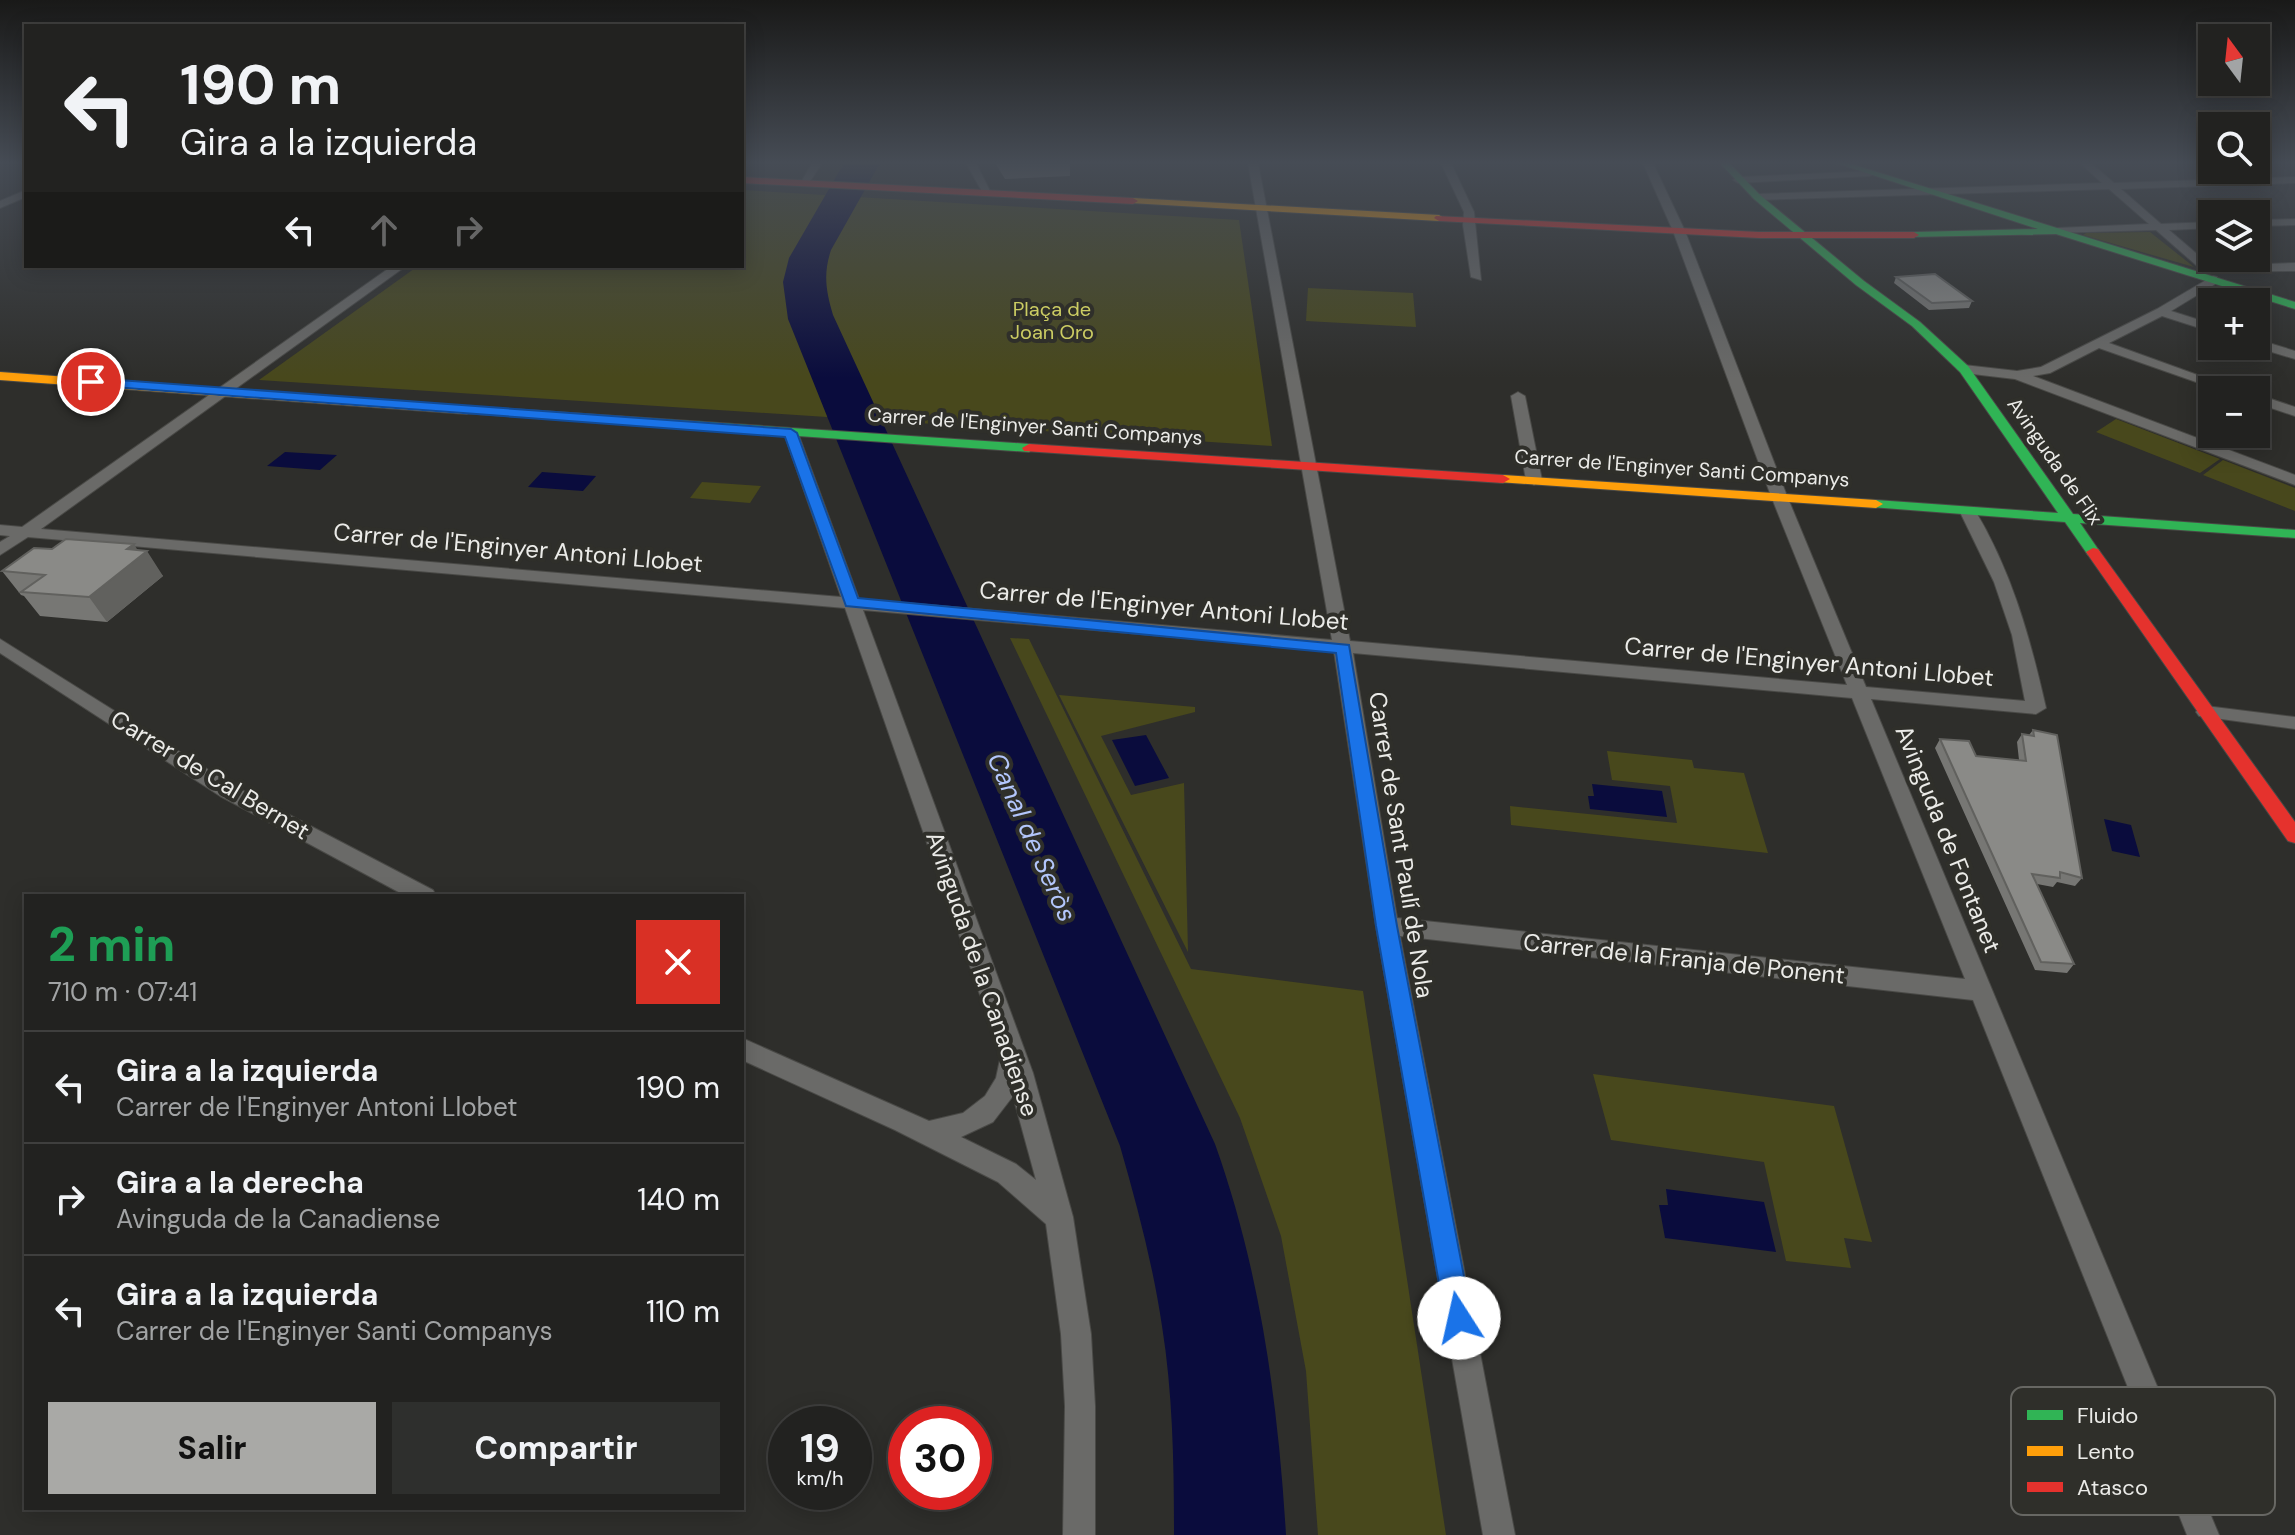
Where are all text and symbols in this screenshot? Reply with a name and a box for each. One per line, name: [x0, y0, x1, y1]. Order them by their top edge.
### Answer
north arrow: [2198, 24, 2270, 96]
map controls: [2198, 24, 2270, 448]
text: 190 m: [180, 48, 341, 121]
icon: left: [48, 56, 152, 160]
button: search: [2198, 112, 2270, 184]
text: Gira a la izquierda: [180, 119, 477, 166]
button: layers: [2198, 200, 2270, 272]
icon: left: [278, 208, 322, 252]
icon: ahead: [362, 208, 406, 252]
icon: right: [446, 208, 490, 252]
button: +: [2198, 288, 2270, 360]
park label: Plaça de Joan Oro: [1010, 296, 1094, 345]
pin: [57, 348, 125, 416]
icon: arrive: [69, 360, 113, 404]
button: −: [2198, 376, 2270, 448]
street label: Avinguda de Flix: [2001, 392, 2109, 530]
street label: Carrer de l'Enginyer Santi Companys: [867, 401, 1203, 451]
street label: Carrer de l'Enginyer Santi Companys: [1514, 443, 1850, 493]
street label: Carrer de l'Enginyer Antoni Llobet: [332, 516, 704, 579]
street label: Carrer de l'Enginyer Antoni Llobet: [978, 574, 1350, 637]
street label: Carrer de l'Enginyer Antoni Llobet: [1623, 630, 1995, 693]
street label: Carrer de Sant Paulí de Nola: [1362, 690, 1441, 1000]
street label: Carrer de Cal Bernet: [105, 703, 315, 846]
street label: Avinguda de Fontanet: [1889, 720, 2008, 957]
water label: Canal de Seròs: [980, 747, 1084, 927]
street label: Avinguda de la Canadiense: [919, 827, 1046, 1120]
text: 2 min: [48, 913, 175, 976]
button: close: [636, 920, 720, 1004]
street label: Carrer de la Franja de Ponent: [1522, 926, 1846, 991]
text: 710 m · 07:41: [48, 975, 197, 1009]
text: Gira a la izquierda: [116, 1051, 378, 1090]
icon: left: [48, 1065, 92, 1109]
text: 190 m: [637, 1068, 720, 1107]
text: Carrer de l'Enginyer Antoni Llobet: [116, 1090, 517, 1124]
text: Gira a la derecha: [116, 1163, 364, 1202]
icon: right: [48, 1177, 92, 1221]
text: 140 m: [637, 1180, 720, 1219]
text: Avinguda de la Canadiense: [116, 1202, 440, 1236]
text: Gira a la izquierda: [116, 1275, 378, 1314]
position arrow: [1417, 1276, 1501, 1360]
icon: left: [48, 1289, 92, 1333]
text: 110 m: [646, 1292, 720, 1331]
text: Carrer de l'Enginyer Santi Companys: [116, 1314, 553, 1348]
legend: [2011, 1387, 2275, 1515]
text: Fluido: [2077, 1401, 2138, 1430]
button: Salir: [48, 1402, 376, 1494]
button: Compartir: [392, 1402, 720, 1494]
speed limit sign: 30: [888, 1406, 992, 1510]
text: 19: [800, 1422, 840, 1474]
text: Lento: [2077, 1437, 2135, 1466]
text: km/h: [796, 1465, 844, 1491]
text: Atasco: [2077, 1473, 2148, 1502]

